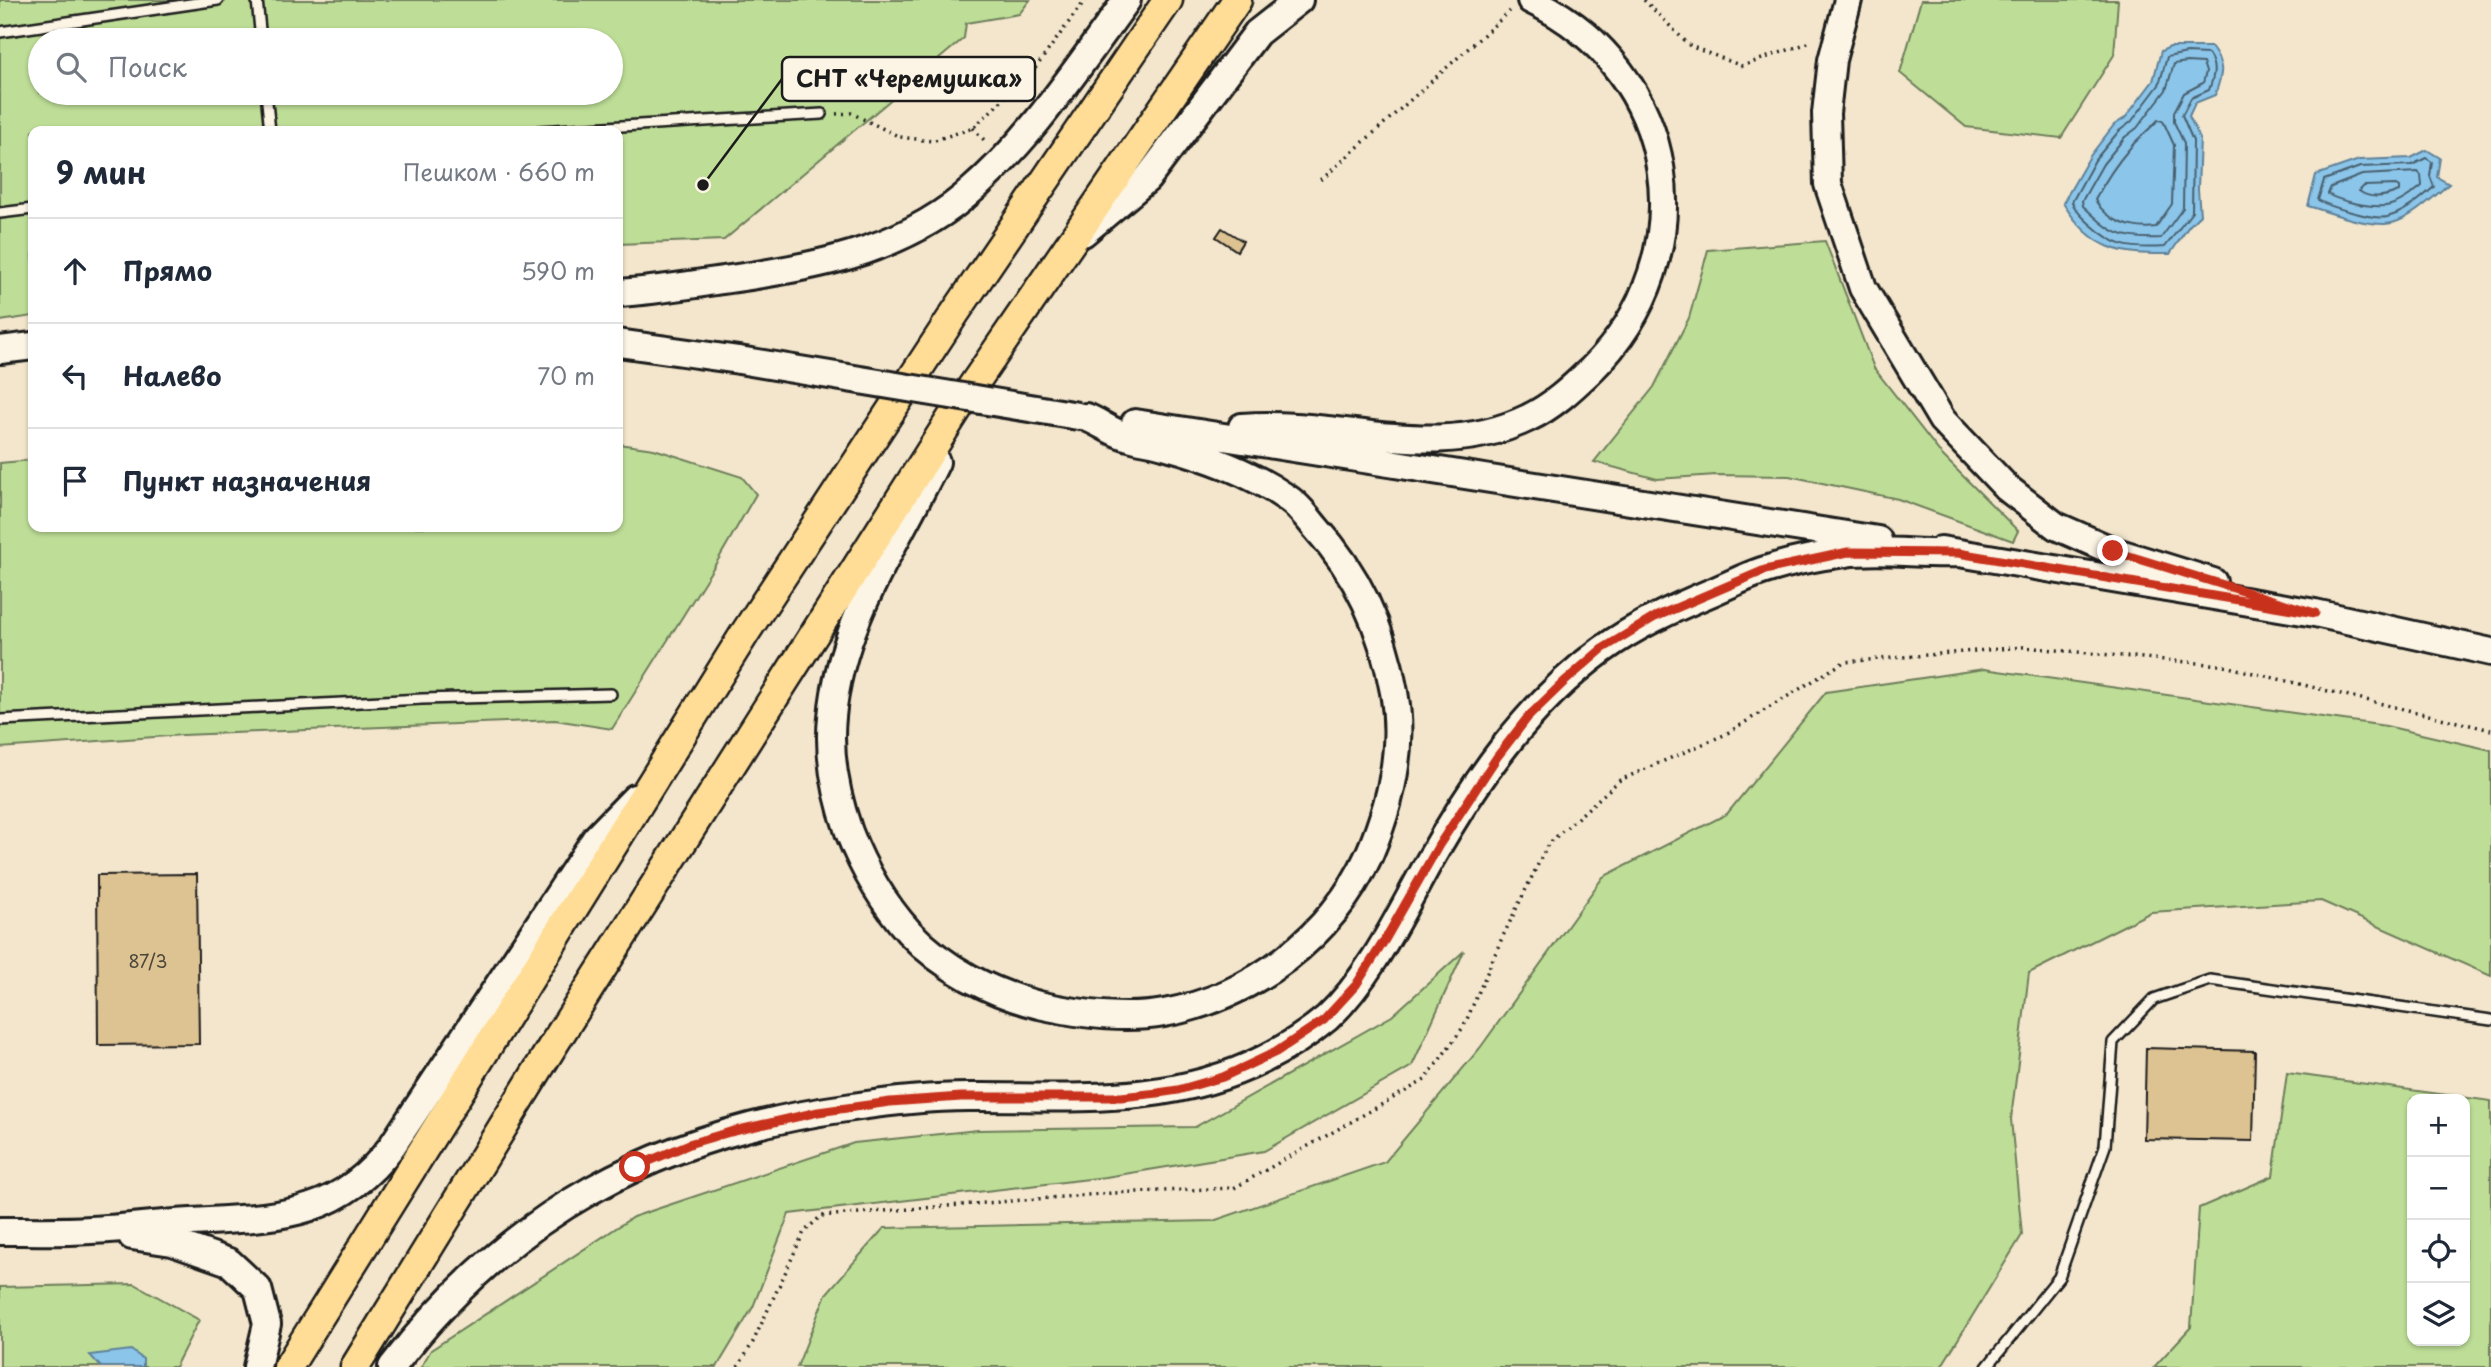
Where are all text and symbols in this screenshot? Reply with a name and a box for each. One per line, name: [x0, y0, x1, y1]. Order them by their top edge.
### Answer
search box: [28, 28, 623, 105]
text: Поиск: [108, 47, 187, 86]
icon: search: [52, 48, 90, 86]
callout: СНТ «Черемушка»: [782, 57, 1035, 101]
text: СНТ «Черемушка»: [796, 60, 1022, 95]
text: 9 мин: [56, 149, 146, 194]
text: Пешком · 660 m: [403, 154, 595, 189]
text: Прямо: [123, 251, 212, 290]
icon: ahead: [56, 252, 94, 290]
text: 590 m: [521, 253, 595, 288]
text: Налево: [123, 356, 221, 395]
icon: left: [56, 357, 94, 395]
text: 70 m: [537, 358, 595, 393]
text: Пункт назначения: [123, 461, 371, 500]
icon: arrive: [56, 462, 94, 500]
route end: [2097, 535, 2128, 566]
house number: 87/3: [129, 947, 167, 974]
map controls: [2407, 1094, 2470, 1346]
button: +: [2407, 1094, 2470, 1157]
route start: [619, 1151, 650, 1182]
button: −: [2407, 1157, 2470, 1220]
button: locate: [2407, 1220, 2470, 1283]
button: layers: [2407, 1283, 2470, 1346]

